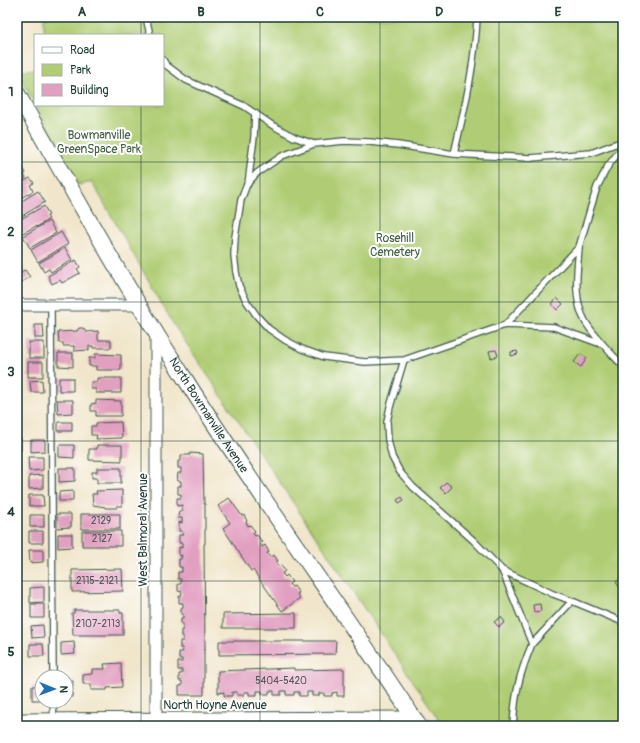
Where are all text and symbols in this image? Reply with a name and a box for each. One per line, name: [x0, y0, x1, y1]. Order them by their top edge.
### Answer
text: A: [78, 4, 87, 20]
text: B: [197, 4, 205, 20]
text: C: [316, 4, 324, 20]
text: D: [435, 4, 443, 20]
text: E: [555, 4, 562, 20]
legend: [34, 34, 164, 106]
text: Road: [70, 43, 95, 58]
text: Park: [70, 63, 91, 78]
text: Building: [70, 83, 109, 98]
text: 1: [8, 84, 14, 100]
park label: Bowmanville GreenSpace Park: [57, 128, 141, 157]
text: 2: [7, 224, 15, 240]
park label: Rosehill Cemetery: [370, 231, 420, 260]
street label: North Bowmanville Avenue: [166, 355, 252, 476]
text: 3: [7, 364, 15, 380]
street label: West Balmoral Avenue: [136, 473, 151, 587]
text: 4: [7, 504, 15, 520]
house number: 2129: [91, 515, 111, 527]
house number: 2127: [92, 533, 113, 545]
house number: 2115-2121: [76, 575, 118, 587]
house number: 2107-2113: [76, 618, 121, 630]
text: 5: [7, 644, 15, 660]
north arrow: [34, 669, 74, 709]
house number: 5404-5420: [255, 675, 307, 687]
text: N: [57, 685, 70, 694]
street label: North Hoyne Avenue: [163, 698, 267, 713]

